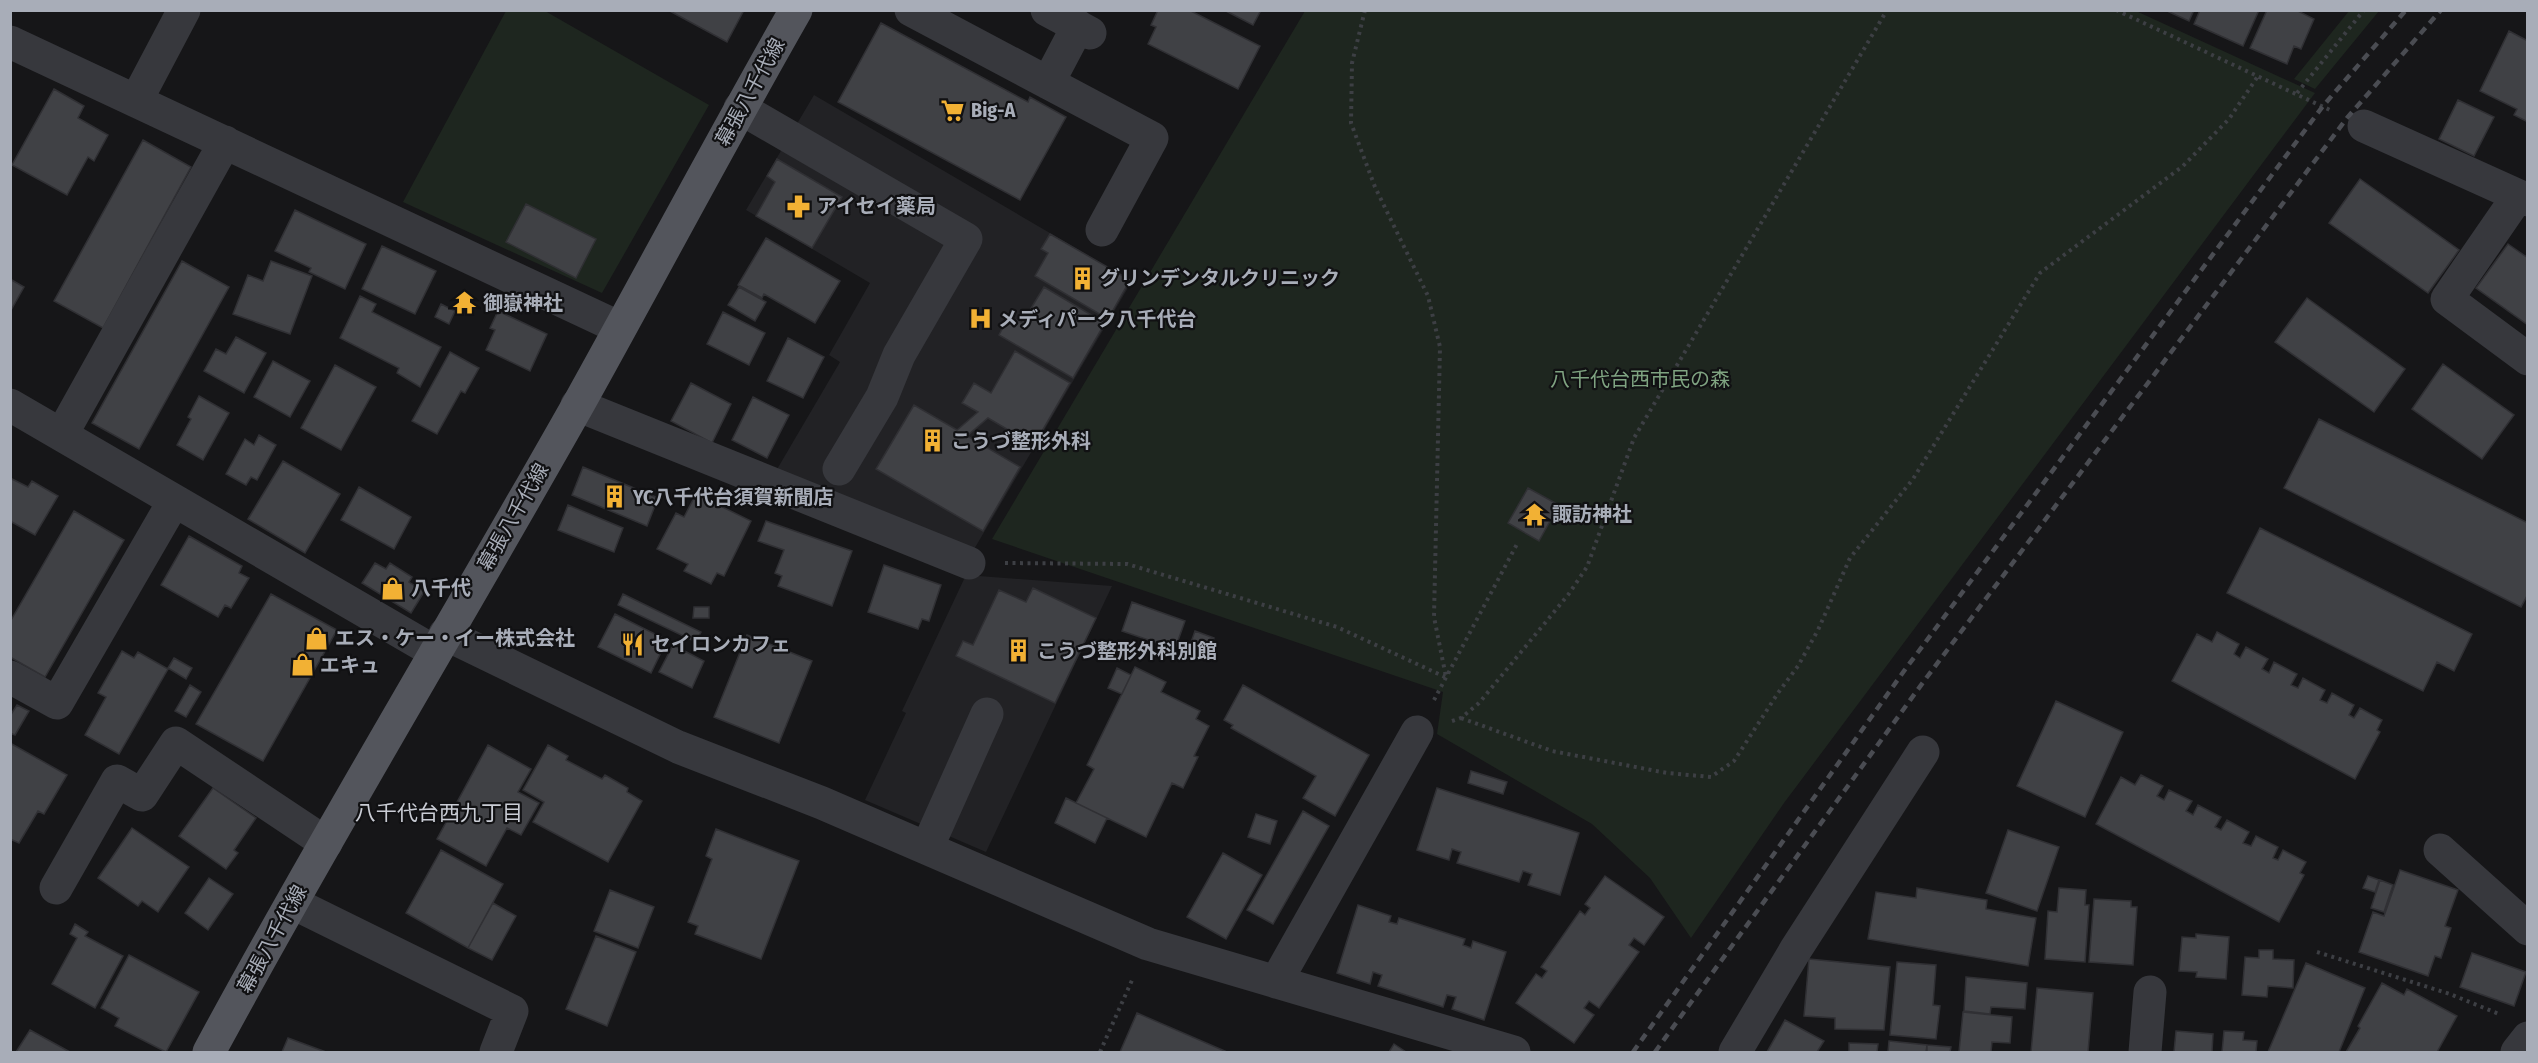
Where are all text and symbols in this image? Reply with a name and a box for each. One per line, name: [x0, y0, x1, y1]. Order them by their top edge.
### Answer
street label: 幕張八千代線: [710, 34, 790, 150]
supermarket icon: Big-A: [940, 97, 966, 123]
place label: Big-A: [971, 98, 1016, 122]
pharmacy icon: アイセイ薬局: [786, 193, 812, 219]
place label: アイセイ薬局: [817, 194, 936, 218]
building icon: グリンデンタルクリニック: [1069, 265, 1095, 291]
place label: グリンデンタルクリニック: [1100, 266, 1340, 290]
temple icon: 御嶽神社: [452, 290, 478, 316]
place label: 御嶽神社: [483, 291, 563, 315]
hospital icon: メディパーク八千代台: [967, 306, 993, 332]
place label: メディパーク八千代台: [998, 307, 1197, 331]
park label: 八千代台西市民の森: [1550, 367, 1730, 391]
building icon: こうづ整形外科: [920, 428, 946, 454]
place label: こうづ整形外科: [951, 429, 1091, 453]
street label: 幕張八千代線: [473, 459, 553, 575]
building icon: YC八千代台須賀新聞店: [602, 484, 628, 510]
place label: YC八千代台須賀新聞店: [632, 485, 834, 509]
temple icon: 諏訪神社: [1521, 501, 1547, 527]
place label: 諏訪神社: [1552, 502, 1632, 526]
shop icon: 八千代: [380, 575, 406, 601]
place label: 八千代: [411, 576, 471, 600]
shop icon: エス・ケー・イー株式会社: [304, 625, 330, 651]
place label: エス・ケー・イー株式会社: [335, 626, 575, 650]
restaurant icon: セイロンカフェ: [620, 631, 646, 657]
place label: セイロンカフェ: [651, 632, 791, 656]
building icon: こうづ整形外科別館: [1006, 638, 1032, 664]
place label: こうづ整形外科別館: [1037, 639, 1217, 663]
shop icon: エキュ: [289, 652, 315, 678]
place label: エキュ: [320, 653, 380, 677]
district label: 八千代台西九丁目: [355, 800, 523, 826]
street label: 幕張八千代線: [232, 881, 312, 997]

